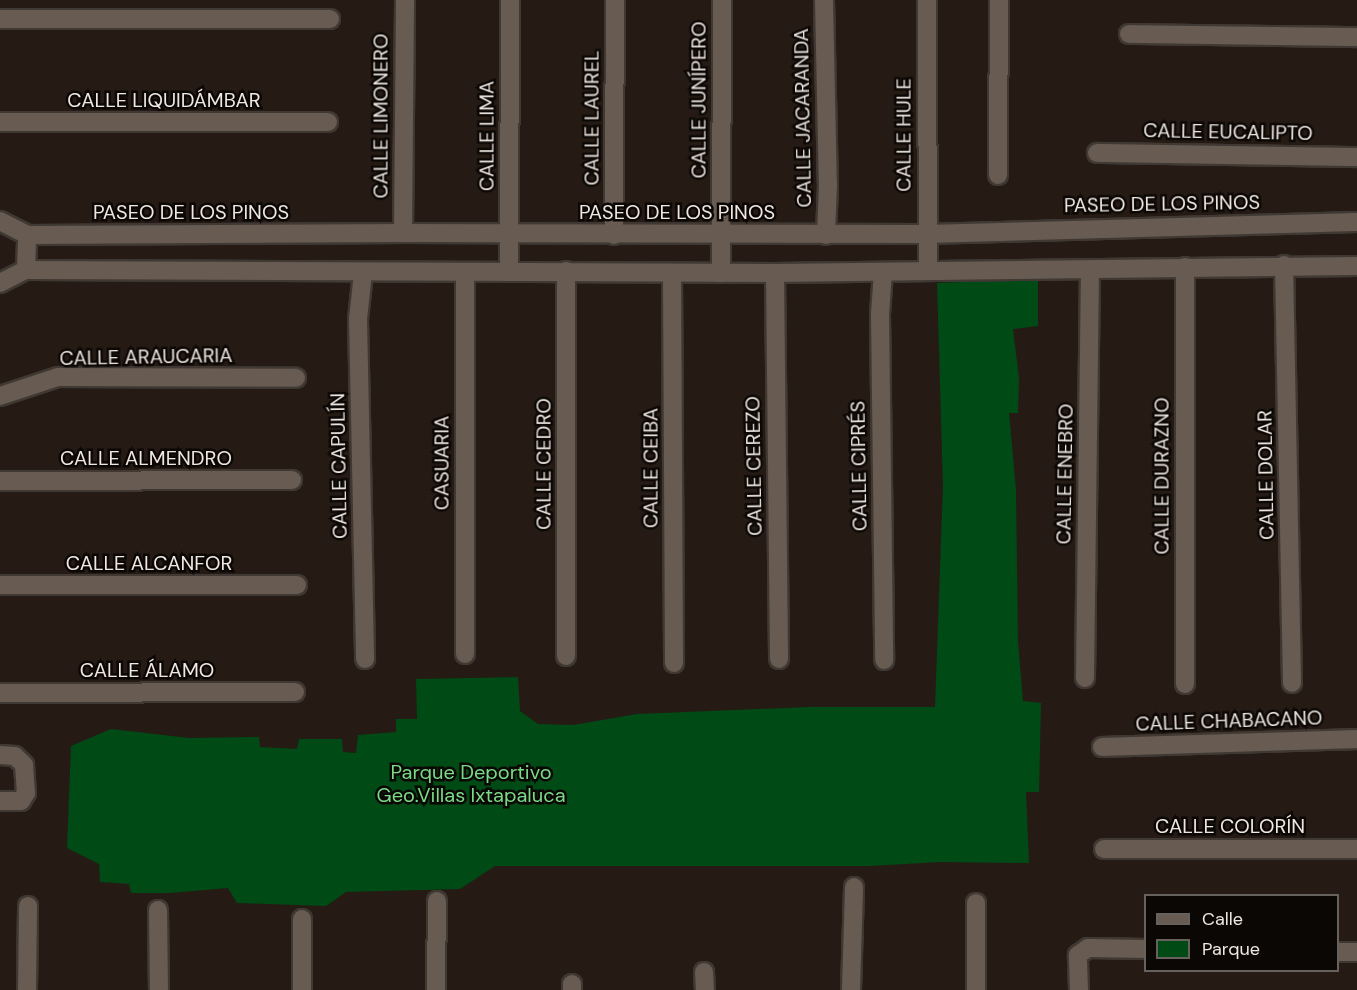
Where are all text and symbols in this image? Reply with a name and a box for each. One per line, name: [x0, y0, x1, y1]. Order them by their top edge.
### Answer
street label: CALLE JUNÍPERO: [687, 22, 711, 178]
street label: CALLE JACARANDA: [789, 28, 817, 208]
street label: CALLE LIMONERO: [369, 34, 393, 198]
street label: CALLE LAUREL: [580, 50, 604, 186]
street label: CALLE HULE: [892, 78, 916, 192]
street label: CALLE LIMA: [475, 81, 499, 191]
street label: CALLE LIQUIDÁMBAR: [67, 88, 261, 112]
street label: CALLE EUCALIPTO: [1143, 119, 1313, 145]
street label: PASEO DE LOS PINOS: [1064, 190, 1260, 218]
street label: PASEO DE LOS PINOS: [93, 200, 289, 224]
street label: PASEO DE LOS PINOS: [579, 200, 775, 224]
street label: CALLE ARAUCARIA: [59, 343, 233, 371]
street label: CALLE CAPULÍN: [326, 393, 352, 539]
street label: CALLE CEREZO: [741, 396, 767, 536]
street label: CALLE DURAZNO: [1150, 397, 1174, 555]
street label: CALLE CEDRO: [532, 398, 556, 530]
street label: CALLE CIPRÉS: [846, 401, 872, 531]
street label: CALLE ENEBRO: [1052, 403, 1078, 545]
street label: CALLE CEIBA: [639, 408, 663, 528]
street label: CALLE DOLAR: [1253, 410, 1279, 540]
street label: CASUARIA: [430, 416, 454, 510]
street label: CALLE ALMENDRO: [60, 446, 232, 470]
street label: CALLE ALCANFOR: [66, 551, 232, 575]
street label: CALLE ÁLAMO: [80, 658, 214, 682]
street label: CALLE CHABACANO: [1135, 706, 1323, 736]
park label: Parque Deportivo Geo.Villas Ixtapaluca: [376, 761, 566, 808]
street label: CALLE COLORÍN: [1155, 814, 1305, 838]
legend: [1144, 894, 1339, 972]
text: Calle: [1202, 907, 1243, 931]
text: Parque: [1202, 937, 1260, 961]

